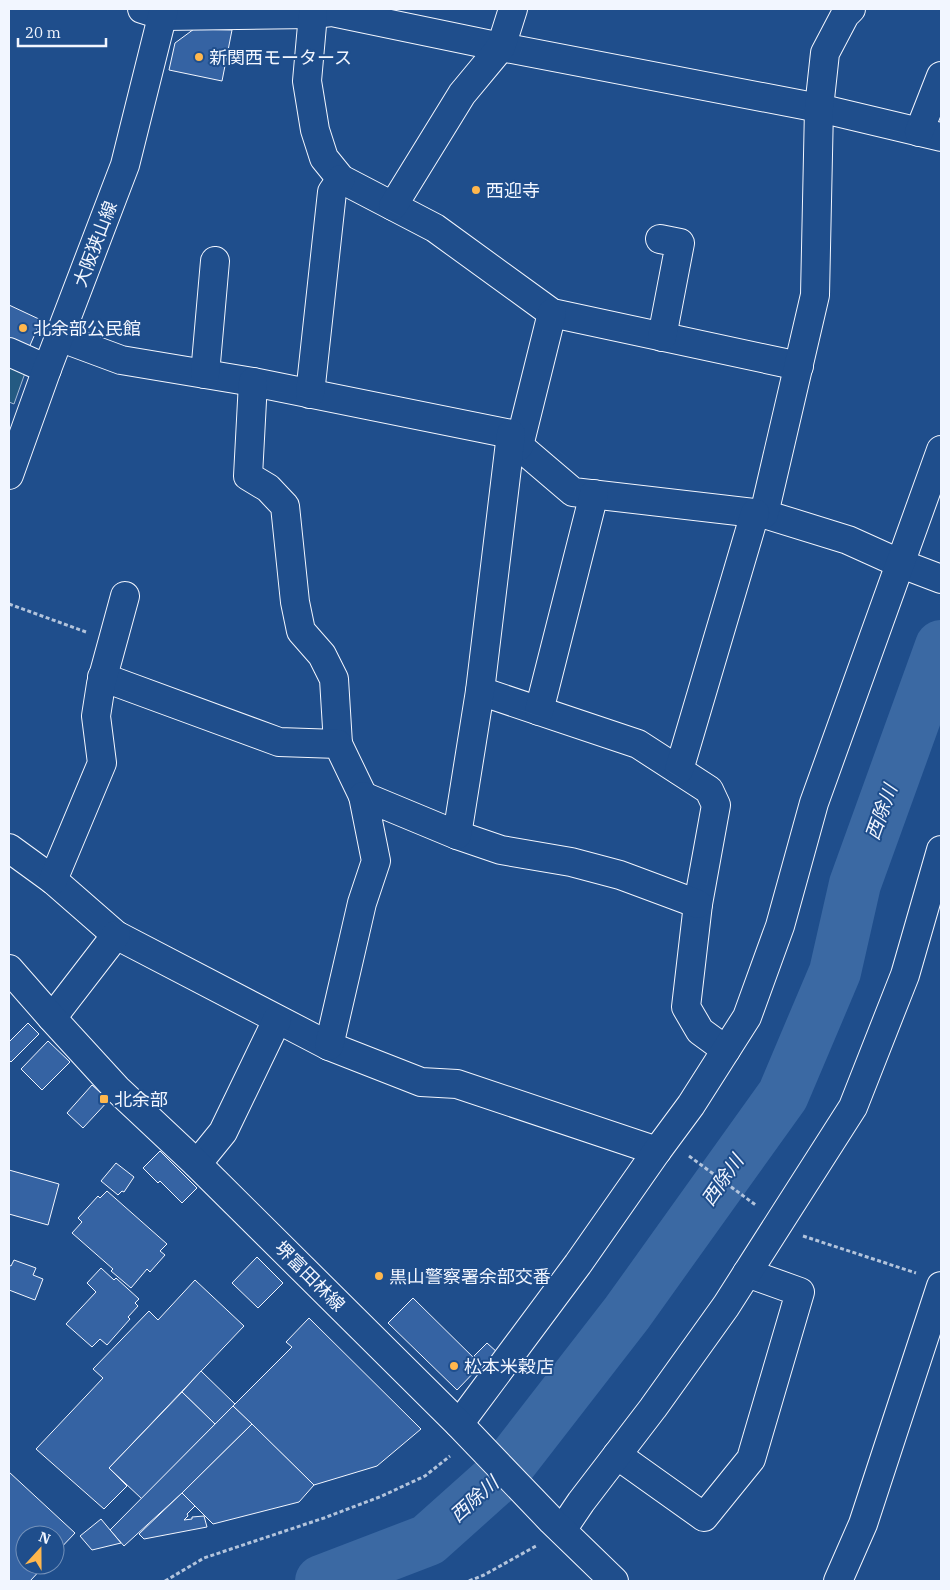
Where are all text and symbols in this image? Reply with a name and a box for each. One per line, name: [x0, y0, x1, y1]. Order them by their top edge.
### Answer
scale bar: [18, 15, 105, 47]
text: 20 m: [25, 23, 61, 42]
place label: 新関西モータース: [209, 46, 352, 69]
marker: 新関西モータース: [193, 51, 205, 63]
place label: 西迎寺: [486, 179, 540, 202]
marker: 西迎寺: [470, 184, 482, 196]
street label: 大阪狭山線: [68, 198, 122, 290]
place label: 北余部公民館: [33, 317, 141, 340]
marker: 北余部公民館: [17, 322, 29, 334]
water label: 西除川: [860, 779, 903, 843]
place label: 北余部: [114, 1088, 168, 1111]
marker: 北余部: [98, 1093, 110, 1105]
water label: 西除川: [696, 1148, 749, 1210]
street label: 堺富田林線: [270, 1236, 350, 1316]
place label: 黒山警察署余部交番: [389, 1265, 551, 1288]
marker: 黒山警察署余部交番: [373, 1270, 385, 1282]
place label: 松本米穀店: [464, 1355, 554, 1378]
marker: 松本米穀店: [448, 1360, 460, 1372]
water label: 西除川: [445, 1470, 505, 1527]
north arrow: [15, 1525, 65, 1575]
text: N: [36, 1527, 53, 1548]

